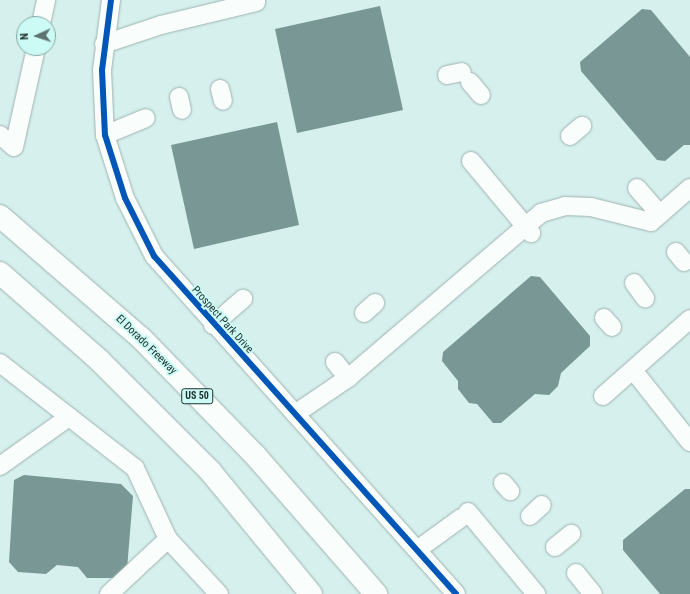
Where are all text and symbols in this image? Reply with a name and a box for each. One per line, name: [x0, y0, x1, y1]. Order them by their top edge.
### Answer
north arrow: [16, 16, 56, 56]
text: N: [18, 33, 31, 40]
street label: Prospect Park Drive: [189, 284, 255, 356]
street label: El Dorado Freeway: [113, 313, 179, 377]
road number: US 50: [181, 388, 213, 404]

